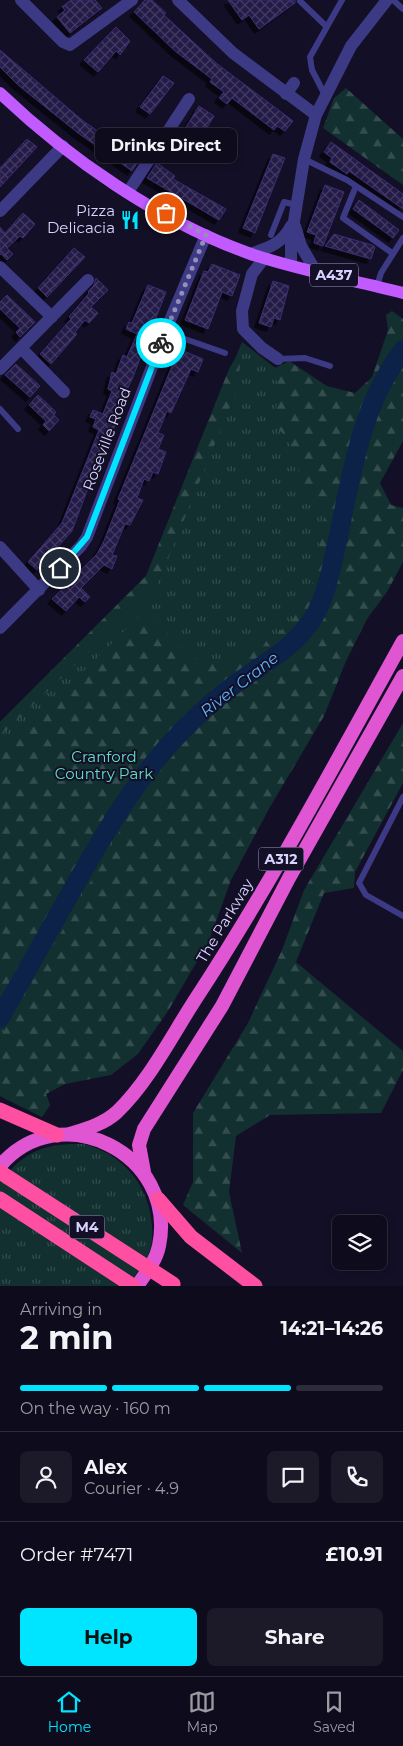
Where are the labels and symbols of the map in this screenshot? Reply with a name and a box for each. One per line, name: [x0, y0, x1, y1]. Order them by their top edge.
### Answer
callout: Drinks Direct: [95, 128, 237, 163]
pin: [145, 192, 187, 234]
place label: Pizza Delicacia: [47, 201, 115, 237]
restaurant icon: Pizza Delicacia: [119, 209, 141, 231]
road number: A437: [310, 264, 358, 286]
courier: [136, 318, 186, 368]
street label: Roseville Road: [78, 385, 135, 493]
pin: [39, 547, 81, 589]
water label: River Crane: [197, 648, 282, 721]
park label: Cranford Country Park: [55, 747, 153, 783]
road number: A312: [258, 848, 304, 871]
street label: The Parkway: [192, 874, 258, 966]
road number: M4: [70, 1216, 104, 1238]

